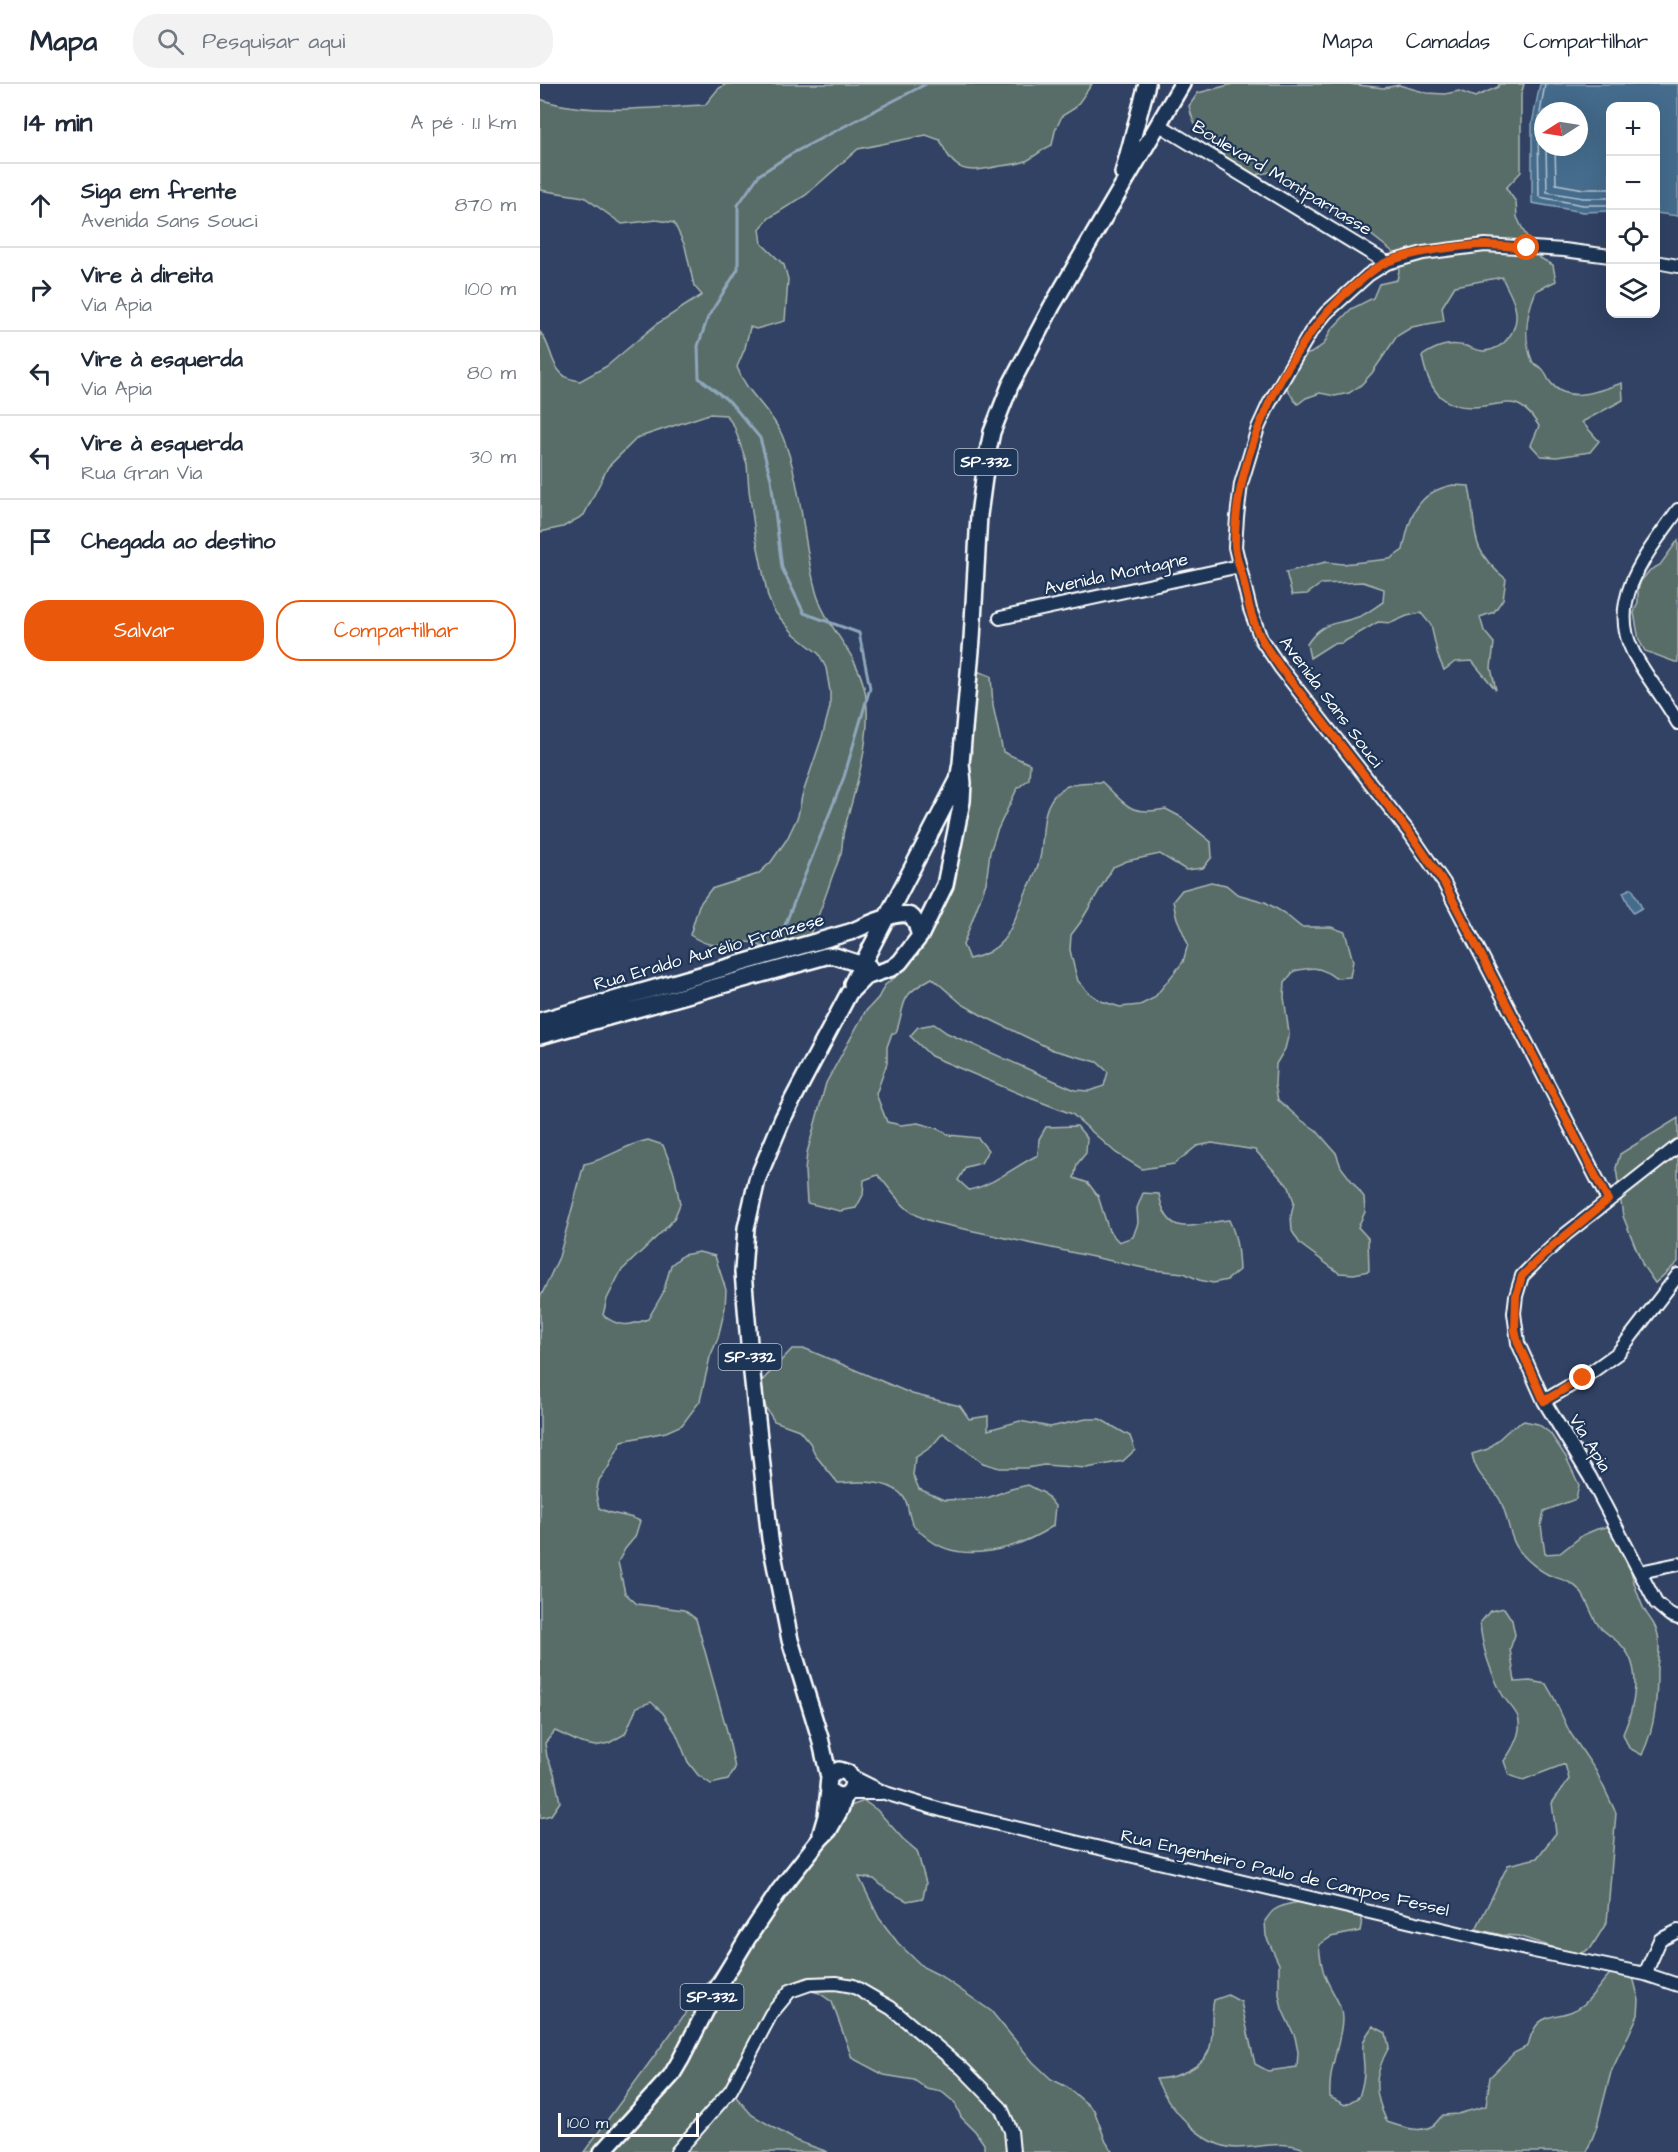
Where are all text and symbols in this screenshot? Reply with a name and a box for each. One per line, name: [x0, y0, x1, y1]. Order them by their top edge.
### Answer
search box: [133, 14, 553, 68]
text: Mapa: [30, 22, 97, 61]
icon: search: [154, 25, 187, 58]
text: Pesquisar aqui: [202, 26, 345, 57]
text: Mapa: [1322, 27, 1373, 56]
text: Camadas: [1406, 27, 1490, 56]
text: Compartilhar: [1523, 27, 1648, 56]
north arrow: [1534, 102, 1588, 156]
map controls: [1606, 102, 1660, 318]
button: +: [1606, 102, 1660, 156]
text: 14 min: [24, 105, 93, 141]
text: A pé · 1.1 km: [411, 109, 516, 137]
street label: Boulevard Montparnasse: [1187, 114, 1377, 242]
button: −: [1606, 156, 1660, 210]
text: Siga em frente: [81, 176, 237, 207]
icon: ahead: [24, 189, 57, 222]
text: 870 m: [455, 191, 516, 219]
text: Avenida Sans Souci: [81, 207, 257, 235]
button: locate: [1606, 210, 1660, 264]
route start: [1513, 234, 1539, 260]
text: Vire à direita: [81, 260, 213, 291]
button: layers: [1606, 264, 1660, 318]
icon: right: [24, 273, 57, 306]
text: 100 m: [465, 275, 516, 303]
text: Via Apia: [81, 291, 152, 319]
text: Vire à esquerda: [81, 344, 243, 375]
icon: left: [24, 357, 57, 390]
text: 80 m: [467, 359, 516, 387]
text: Via Apia: [81, 375, 152, 403]
text: Vire à esquerda: [81, 428, 243, 459]
icon: left: [24, 441, 57, 474]
text: 30 m: [470, 443, 516, 471]
road number: SP-332: [954, 449, 1018, 475]
text: Rua Gran Via: [81, 459, 202, 487]
icon: arrive: [24, 525, 57, 558]
text: Chegada ao destino: [81, 526, 275, 557]
street label: Avenida Montagne: [1042, 547, 1191, 602]
button: Salvar: [24, 600, 264, 661]
button: Compartilhar: [276, 600, 516, 661]
street label: Avenida Sans Souci: [1273, 631, 1389, 773]
street label: Rua Eraldo Aurélio Franzese: [591, 907, 827, 997]
road number: SP-332: [718, 1344, 782, 1370]
route end: [1569, 1364, 1595, 1390]
street label: Via Apia: [1563, 1409, 1617, 1477]
street label: Rua Engenheiro Paulo de Campos Fessel: [1118, 1823, 1452, 1924]
road number: SP-332: [680, 1984, 744, 2010]
scale bar: [558, 2110, 699, 2138]
text: 100 m: [567, 2112, 608, 2134]

